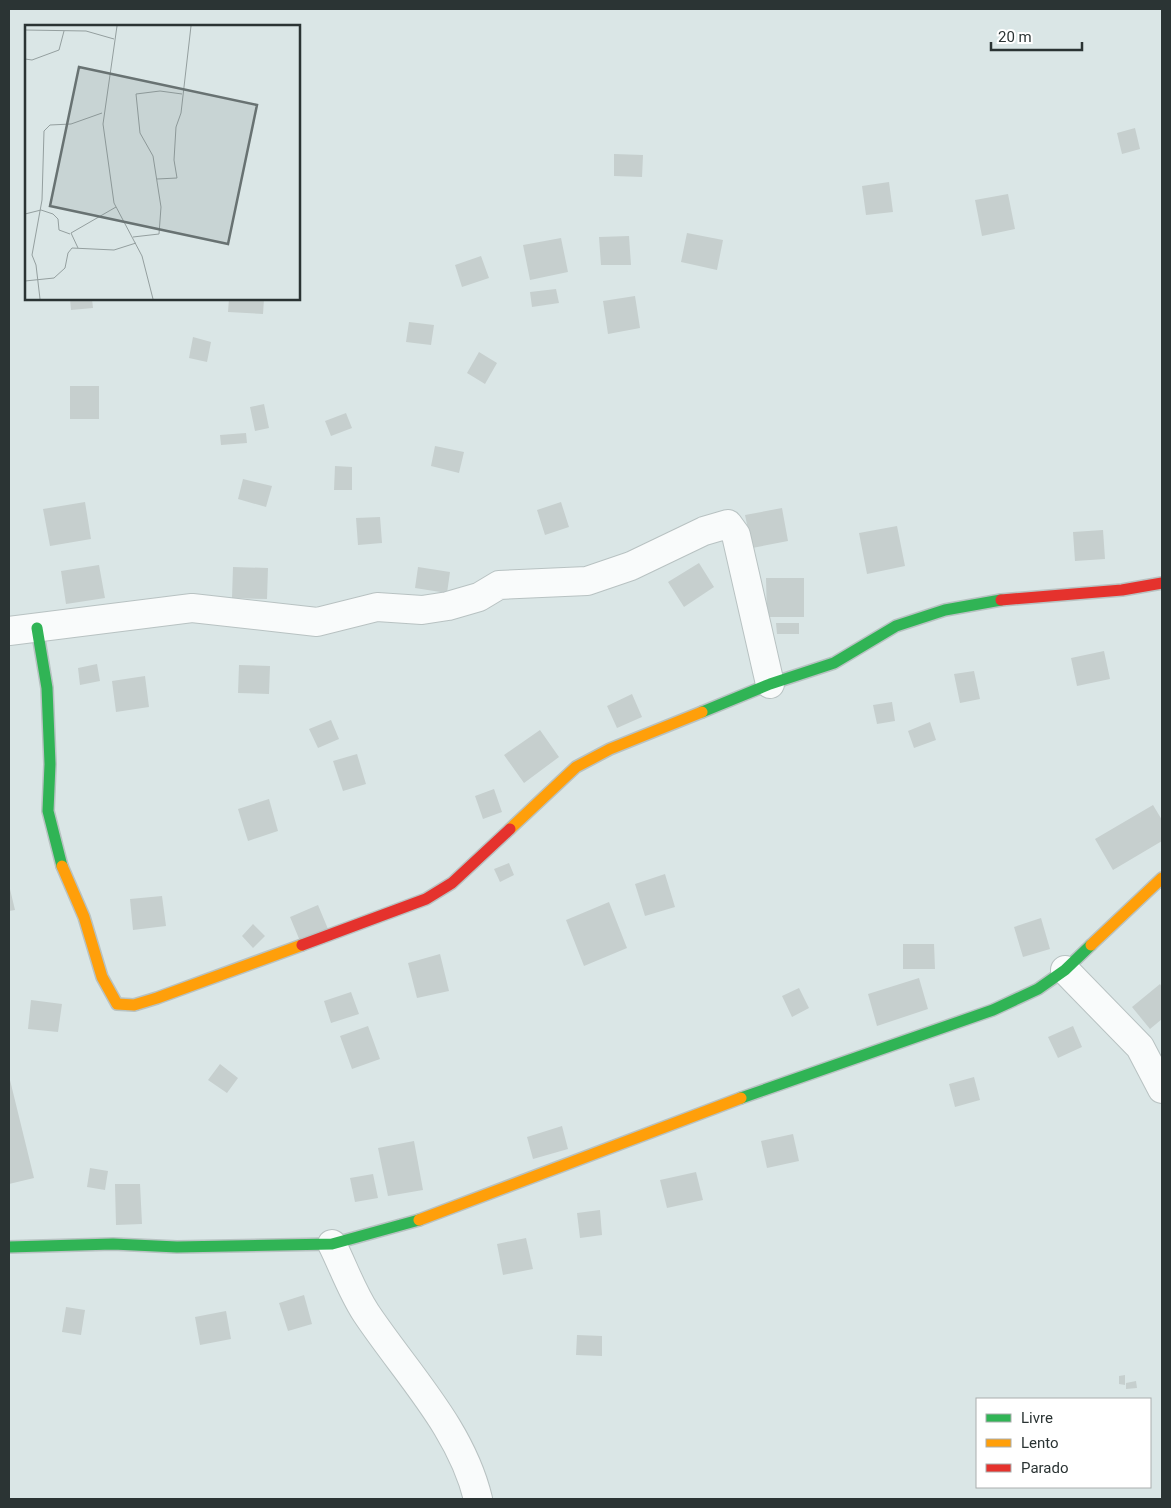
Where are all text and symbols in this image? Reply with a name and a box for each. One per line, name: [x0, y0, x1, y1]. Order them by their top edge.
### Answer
scale bar: [991, 20, 1082, 52]
inset map: [25, 25, 300, 300]
text: 20 m: [998, 28, 1032, 46]
legend: [976, 1398, 1151, 1488]
text: Livre: [1021, 1409, 1053, 1427]
text: Lento: [1021, 1434, 1059, 1452]
text: Parado: [1021, 1459, 1069, 1477]

